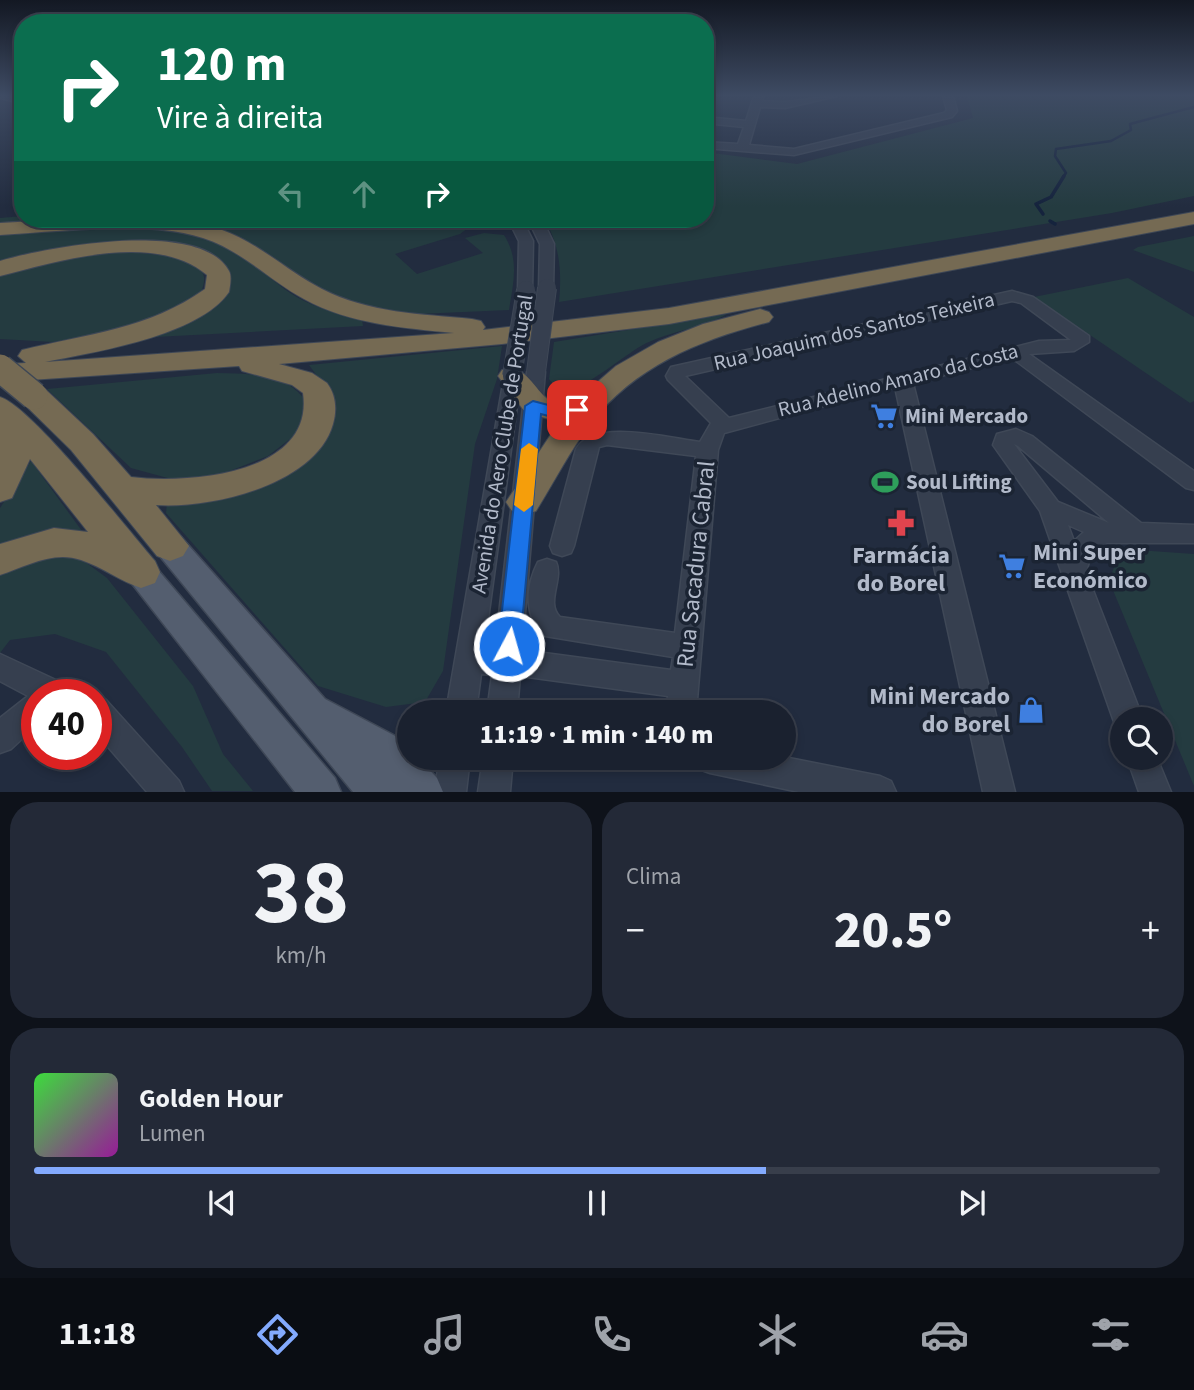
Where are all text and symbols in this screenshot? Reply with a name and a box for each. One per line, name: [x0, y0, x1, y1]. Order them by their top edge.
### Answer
text: 120 m: [157, 30, 286, 100]
icon: right: [42, 42, 133, 133]
text: Vire à direita: [157, 95, 323, 141]
icon: left: [272, 175, 310, 213]
icon: ahead: [345, 175, 383, 213]
icon: right: [418, 175, 456, 213]
street label: Rua Joaquim dos Santos Teixeira: [711, 284, 997, 378]
street label: Avenida do Aero Clube de Portugal: [464, 292, 540, 596]
street label: Rua Adelino Amaro da Costa: [775, 336, 1021, 424]
pin: [547, 380, 607, 440]
icon: arrive: [558, 391, 596, 429]
supermarket icon: Mini Mercado: [869, 401, 899, 431]
place label: Mini Mercado: [905, 401, 1028, 431]
street label: Rua Sacadura Cabral: [668, 459, 724, 669]
sports icon: Soul Lifting: [870, 467, 900, 497]
place label: Soul Lifting: [906, 467, 1012, 497]
pharmacy icon: Farmácia do Borel: [886, 508, 916, 538]
place label: Mini Super Económico: [1033, 535, 1148, 598]
place label: Farmácia do Borel: [852, 538, 950, 601]
supermarket icon: Mini Super Económico: [997, 551, 1027, 581]
position arrow: [472, 609, 546, 683]
speed limit sign: 40: [21, 679, 112, 770]
place label: Mini Mercado do Borel: [869, 679, 1010, 742]
shop icon: Mini Mercado do Borel: [1016, 695, 1046, 725]
map controls: [1110, 707, 1173, 770]
button: search: [1110, 707, 1173, 770]
text: 11:19 · 1 min · 140 m: [480, 716, 713, 753]
text: 38: [253, 829, 349, 958]
text: Clima: [626, 860, 681, 893]
text: 20.5°: [834, 894, 952, 968]
text: −: [626, 904, 645, 958]
text: +: [1141, 904, 1160, 958]
text: km/h: [275, 939, 327, 972]
text: Golden Hour: [139, 1080, 283, 1117]
text: Lumen: [139, 1117, 206, 1150]
icon: previous: [203, 1184, 241, 1222]
icon: pause: [578, 1184, 616, 1222]
icon: next: [953, 1184, 991, 1222]
icon: directions: [253, 1310, 302, 1359]
icon: music: [420, 1310, 469, 1359]
icon: phone: [587, 1310, 636, 1359]
icon: climate: [753, 1310, 802, 1359]
icon: car: [920, 1310, 969, 1359]
icon: filters: [1086, 1310, 1135, 1359]
text: 11:18: [59, 1311, 136, 1357]

